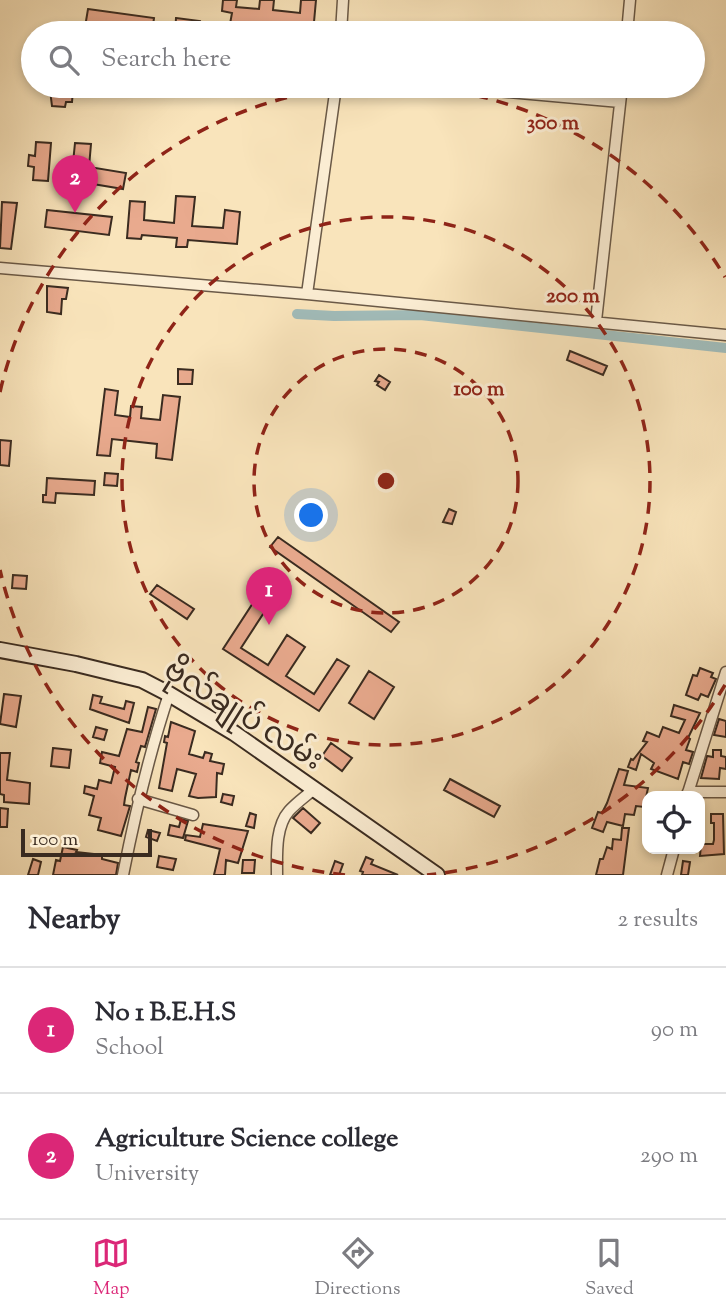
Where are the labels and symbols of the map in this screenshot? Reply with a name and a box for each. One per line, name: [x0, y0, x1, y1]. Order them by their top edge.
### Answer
text: 300 m: [527, 109, 580, 139]
pin: 2: [52, 155, 98, 213]
text: 200 m: [546, 282, 601, 312]
text: 100 m: [454, 375, 505, 405]
centre of rings: [374, 469, 398, 493]
your location: [294, 498, 328, 532]
pin: 1: [246, 567, 292, 625]
street label: ဗိုလ်ချုပ် လမ်း: [154, 647, 332, 783]
scale bar: [21, 826, 152, 858]

